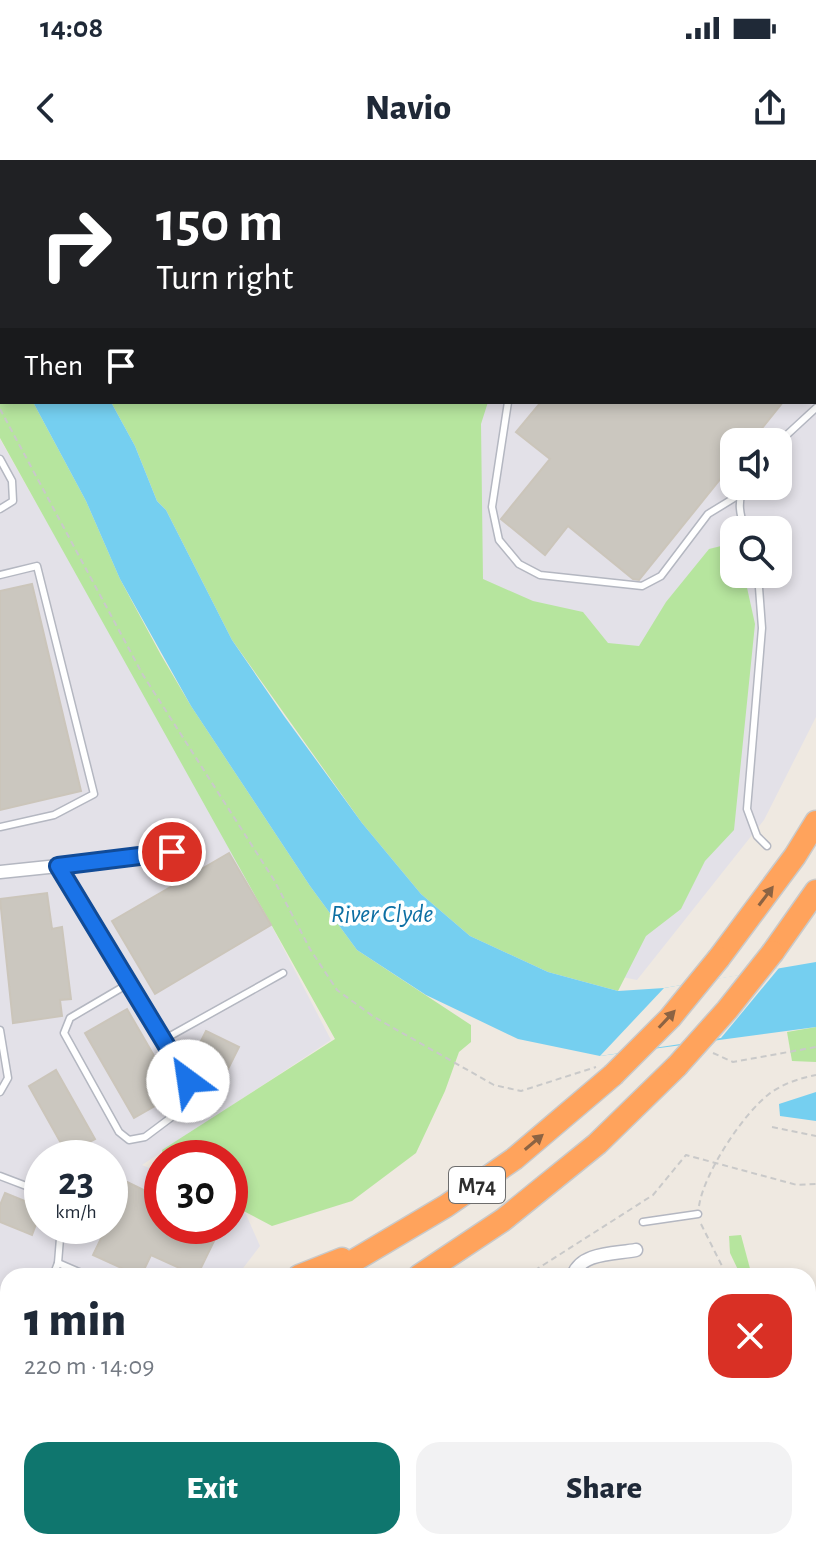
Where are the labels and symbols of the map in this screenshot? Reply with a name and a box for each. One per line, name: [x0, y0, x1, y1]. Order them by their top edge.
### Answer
pin: [138, 818, 206, 886]
one-way arrow: [757, 886, 773, 906]
water label: River Clyde: [331, 901, 434, 927]
one-way arrow: [658, 1010, 676, 1029]
position arrow: [146, 1039, 230, 1123]
one-way arrow: [523, 1134, 543, 1151]
speed limit sign: 30: [144, 1140, 248, 1244]
road number: M74: [449, 1167, 505, 1203]

